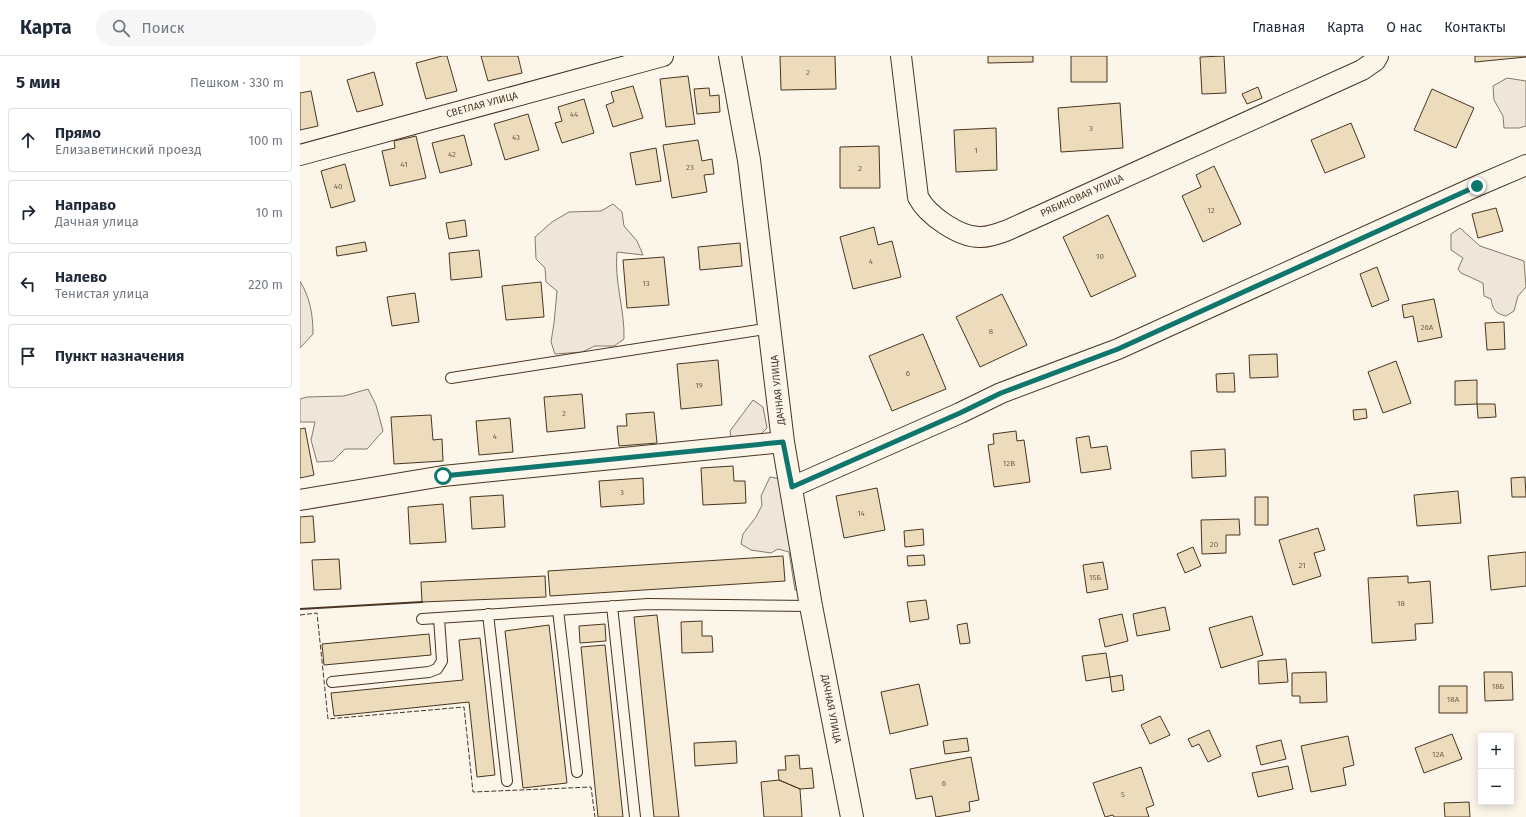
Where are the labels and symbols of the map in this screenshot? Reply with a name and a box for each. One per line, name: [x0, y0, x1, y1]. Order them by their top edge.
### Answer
house number: 2: [806, 68, 810, 77]
street label: СВЕТЛАЯ УЛИЦА: [445, 90, 519, 120]
house number: 44: [570, 110, 579, 119]
house number: 3: [1089, 124, 1093, 133]
house number: 43: [512, 133, 520, 142]
house number: 1: [974, 146, 978, 155]
house number: 42: [448, 150, 456, 159]
house number: 41: [400, 160, 408, 169]
house number: 23: [686, 163, 694, 172]
house number: 2: [858, 164, 862, 173]
street label: РЯБИНОВАЯ УЛИЦА: [1039, 172, 1126, 220]
route end: [1468, 177, 1486, 195]
house number: 40: [334, 182, 343, 191]
house number: 12: [1207, 206, 1215, 215]
house number: 10: [1096, 252, 1104, 261]
house number: 4: [869, 257, 874, 266]
house number: 13: [642, 279, 650, 288]
house number: 26А: [1421, 323, 1434, 332]
house number: 8: [989, 327, 994, 336]
street label: ДАЧНАЯ УЛИЦА: [768, 354, 788, 426]
house number: 6: [906, 369, 910, 378]
house number: 19: [695, 381, 703, 390]
house number: 2: [562, 409, 566, 418]
house number: 4: [493, 432, 498, 441]
house number: 12В: [1003, 459, 1015, 468]
route start: [434, 467, 452, 485]
house number: 3: [620, 488, 624, 497]
house number: 14: [857, 509, 866, 518]
house number: 20: [1210, 540, 1219, 549]
house number: 21: [1298, 561, 1306, 570]
house number: 15Б: [1089, 573, 1101, 582]
house number: 18: [1397, 599, 1406, 608]
street label: ДАЧНАЯ УЛИЦА: [818, 673, 844, 745]
house number: 18Б: [1492, 682, 1505, 691]
house number: 18А: [1447, 695, 1460, 704]
house number: 12А: [1432, 750, 1444, 759]
house number: 6: [942, 779, 946, 788]
house number: 5: [1121, 790, 1125, 799]

